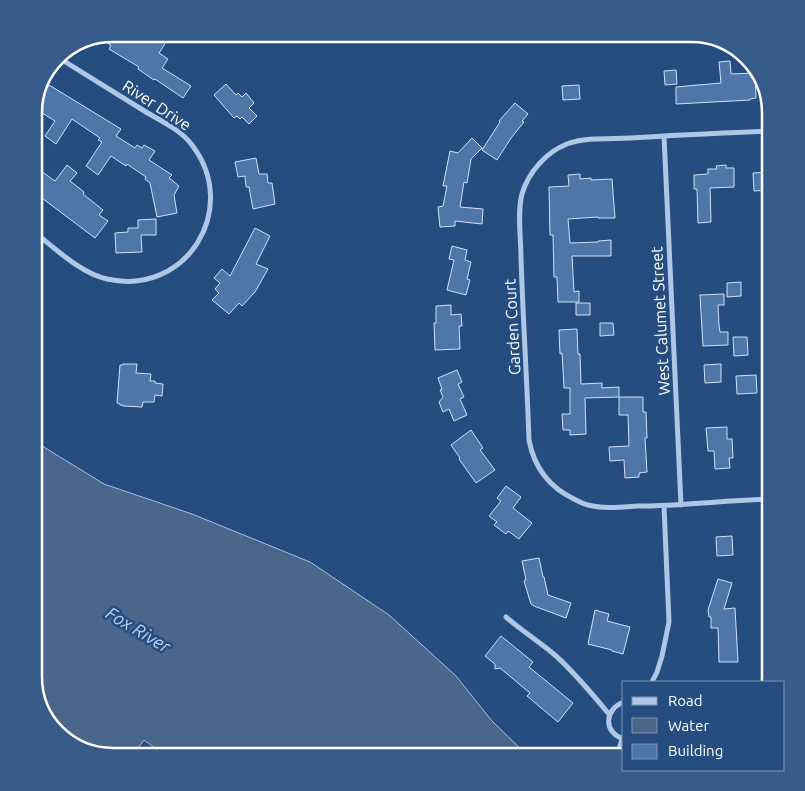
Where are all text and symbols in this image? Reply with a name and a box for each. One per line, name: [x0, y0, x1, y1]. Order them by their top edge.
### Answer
street label: River Drive: [119, 76, 195, 134]
street label: West Calumet Street: [647, 245, 673, 396]
street label: Garden Court: [500, 278, 524, 376]
water label: Fox River: [103, 602, 175, 657]
legend: [622, 681, 785, 771]
text: Road: [668, 692, 703, 709]
text: Water: [668, 717, 709, 734]
text: Building: [668, 742, 723, 759]

